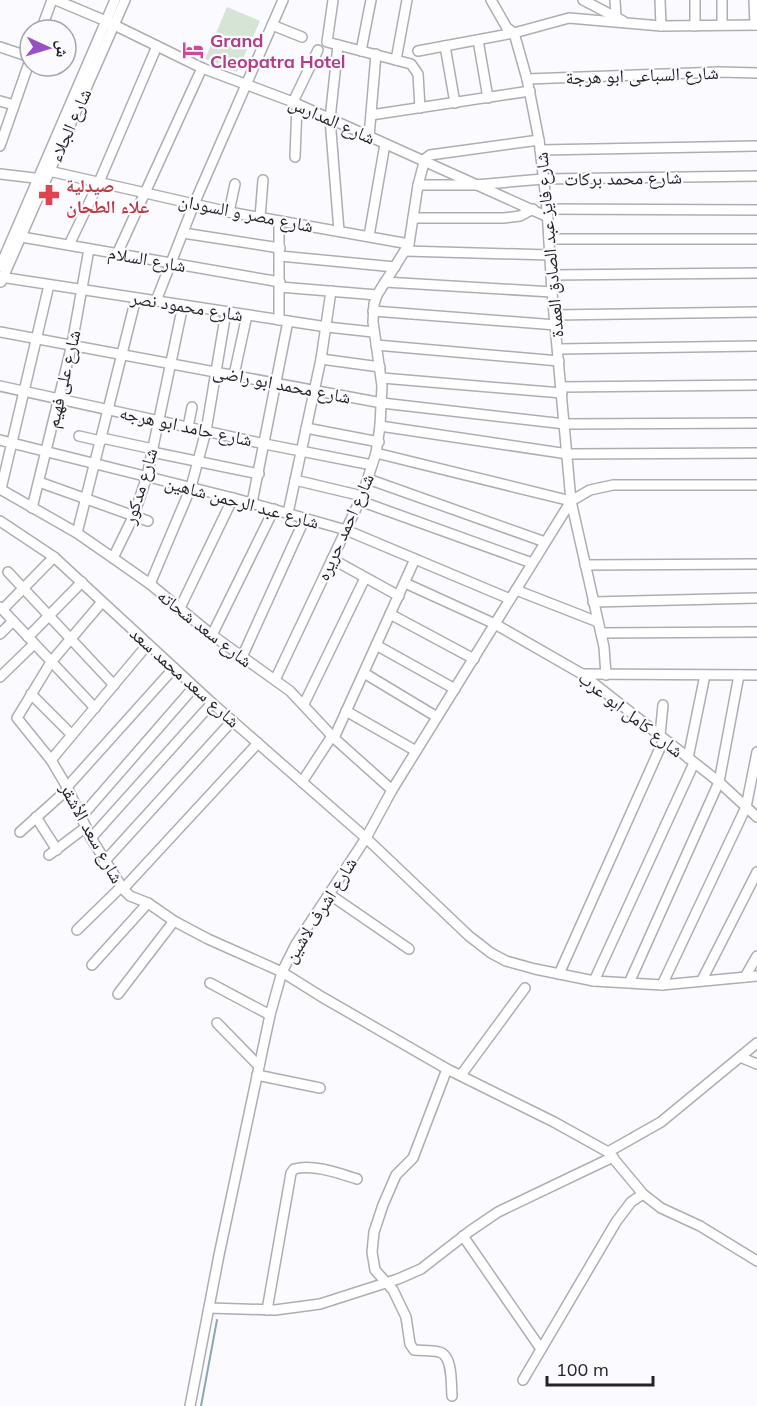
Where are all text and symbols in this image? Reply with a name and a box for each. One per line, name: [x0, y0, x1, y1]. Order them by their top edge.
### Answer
north arrow: [18, 18, 78, 78]
place label: Grand Cleopatra Hotel: [210, 29, 346, 73]
hotel icon: Grand Cleopatra Hotel: [181, 38, 205, 62]
text: ش: [52, 40, 74, 58]
street label: شارع السباعى ابو هرجة: [565, 61, 719, 89]
street label: شارع الجلاء: [44, 85, 96, 165]
street label: شارع المدارس: [285, 91, 379, 149]
street label: شارع فايز عبد الصادق العمدة: [529, 151, 569, 339]
street label: شارع محمد بركات: [564, 165, 682, 191]
place label: صيدلية علاء الطحان: [66, 174, 149, 218]
pharmacy icon: صيدلية علاء الطحان: [37, 183, 61, 207]
street label: شارع مصر و السودان: [177, 189, 315, 237]
street label: شارع السلام: [106, 241, 188, 278]
street label: شارع محمود نصر: [128, 286, 245, 326]
street label: شارع على فهيم: [41, 328, 86, 430]
street label: شارع محمد ابو راضى: [211, 359, 353, 409]
street label: شارع حامد ابو هرجه: [118, 401, 254, 451]
street label: شارع مدكور: [117, 445, 162, 528]
street label: شارع عبد الرحمن شاهين: [162, 470, 322, 534]
street label: شارع احمد حريره: [311, 470, 379, 584]
street label: شارع سعد شحاته: [153, 584, 257, 672]
street label: شارع سعد محمد سعد: [125, 622, 245, 732]
street label: شارع كامل ابو عرب: [574, 666, 688, 762]
street label: شارع سعد الأشقر: [55, 778, 129, 887]
street label: شارع اشرف لاشين: [278, 853, 362, 967]
scale bar: [547, 1349, 654, 1387]
text: 100 m: [556, 1358, 609, 1381]

